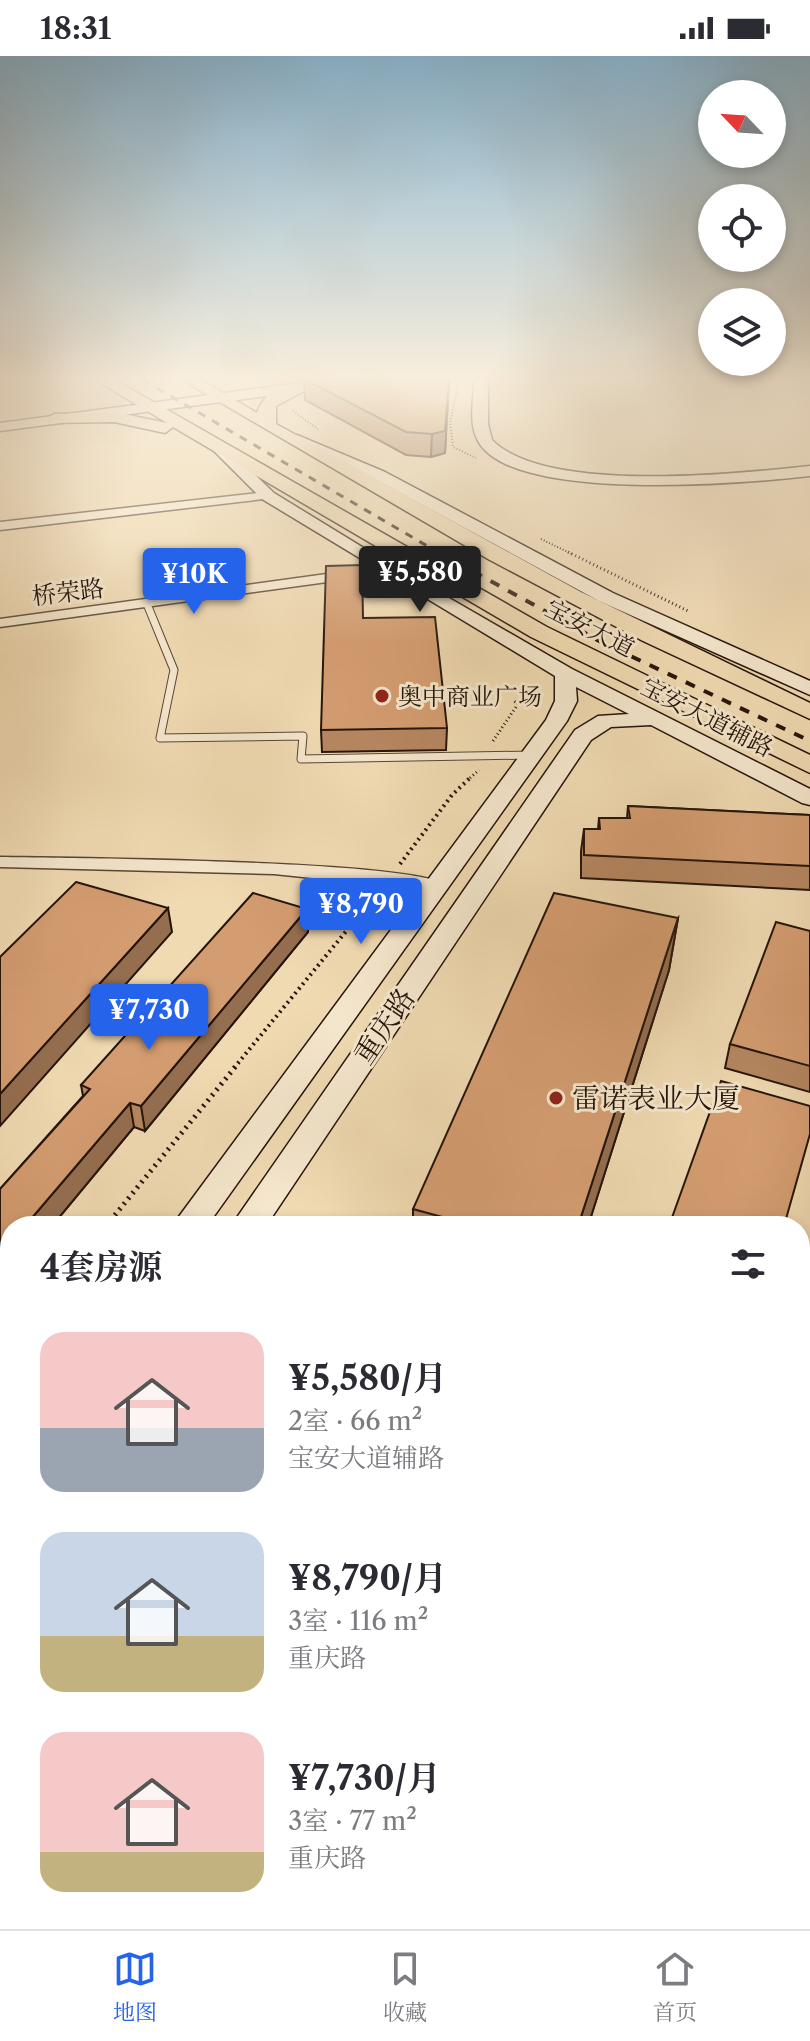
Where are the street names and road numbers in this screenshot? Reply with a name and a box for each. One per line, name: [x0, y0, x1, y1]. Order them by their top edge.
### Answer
street label: 桥荣路: [31, 573, 105, 611]
street label: 宝安大道: [541, 593, 639, 663]
street label: 宝安大道辅路: [636, 671, 778, 763]
street label: 重庆路: [346, 982, 422, 1070]

